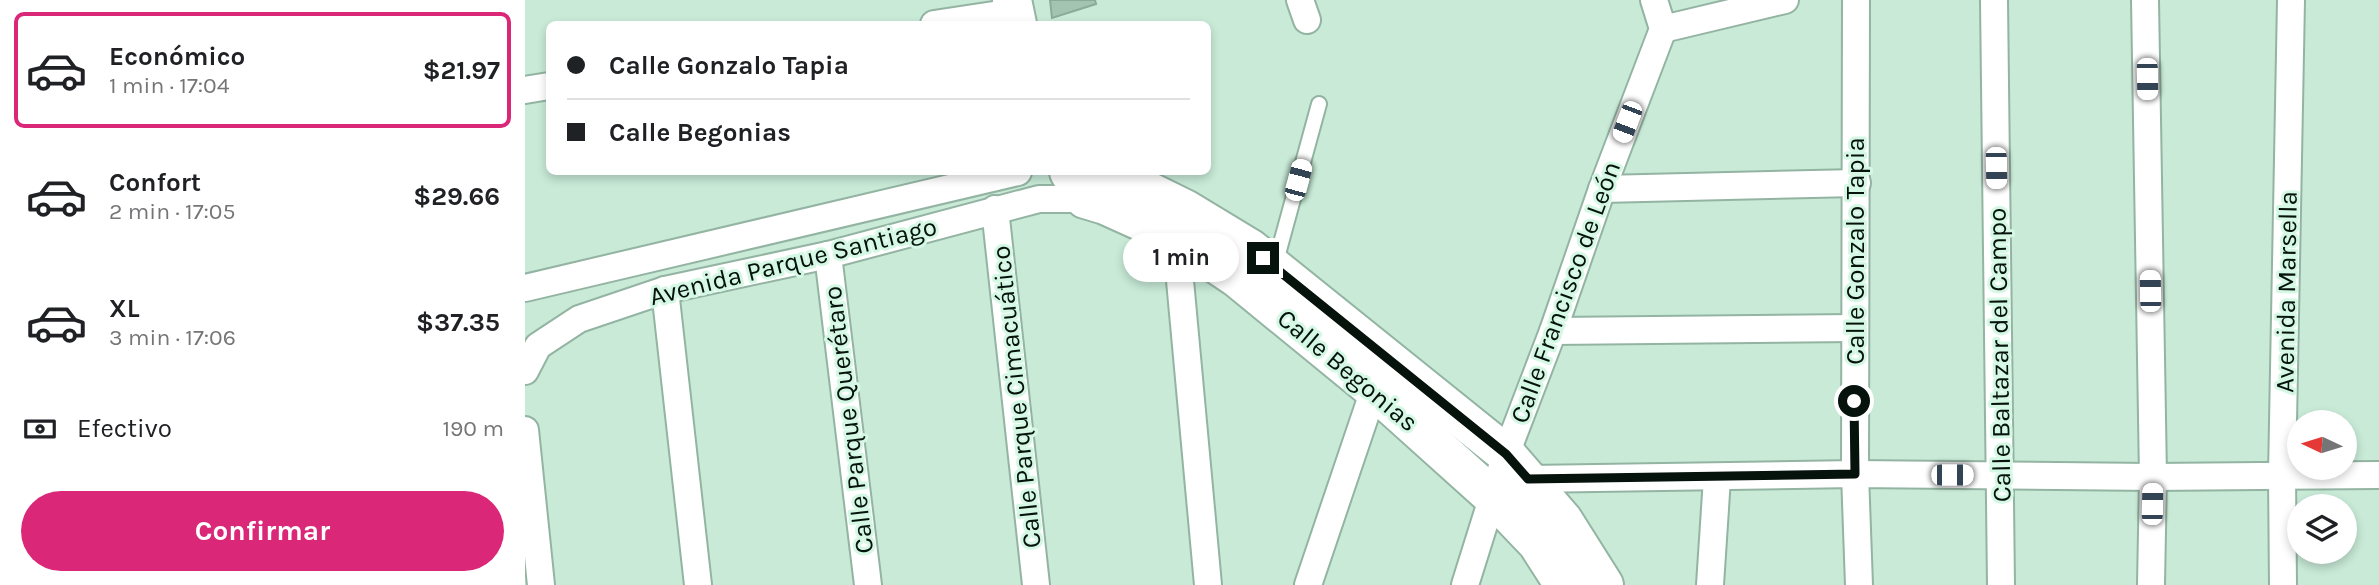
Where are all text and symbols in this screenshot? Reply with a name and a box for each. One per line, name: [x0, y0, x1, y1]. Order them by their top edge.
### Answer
icon: car: [25, 39, 88, 102]
text: Económico: [109, 41, 245, 72]
text: Calle Gonzalo Tapia: [609, 50, 849, 81]
text: $21.97: [423, 55, 500, 86]
car: [2137, 58, 2158, 100]
text: 1 min · 17:04: [109, 72, 230, 99]
car: [1610, 99, 1645, 145]
text: Calle Begonias: [609, 117, 791, 148]
street label: Calle Gonzalo Tapia: [1840, 137, 1871, 365]
car: [1986, 147, 2007, 189]
car: [1283, 157, 1314, 203]
street label: Calle Francisco de León: [1504, 157, 1627, 427]
icon: car: [25, 165, 88, 228]
text: Confort: [109, 167, 201, 198]
text: $29.66: [413, 181, 500, 212]
street label: Avenida Marsella: [2269, 191, 2304, 393]
text: 2 min · 17:05: [109, 198, 235, 225]
street label: Calle Baltazar del Campo: [1981, 207, 2018, 503]
street label: Avenida Parque Santiago: [646, 211, 940, 312]
callout: 1 min: [1123, 233, 1239, 282]
route end: [1247, 242, 1279, 274]
street label: Calle Parque Cimacuático: [985, 244, 1048, 550]
text: 1 min: [1152, 244, 1210, 271]
car: [2140, 270, 2161, 312]
street label: Calle Parque Querétaro: [817, 284, 880, 556]
icon: car: [25, 291, 88, 354]
text: XL: [109, 293, 140, 324]
street label: Calle Begonias: [1271, 303, 1424, 438]
text: $37.35: [416, 307, 500, 338]
text: 3 min · 17:06: [109, 324, 236, 351]
route start: [1838, 385, 1870, 417]
icon: cash: [21, 410, 59, 448]
north arrow: [2287, 410, 2357, 480]
map controls: [2287, 410, 2357, 564]
text: Efectivo: [77, 413, 172, 444]
text: 190 m: [442, 415, 504, 442]
car: [1932, 465, 1974, 486]
car: [2142, 483, 2163, 525]
button: Confirmar: [21, 491, 504, 571]
button: layers: [2287, 494, 2357, 564]

